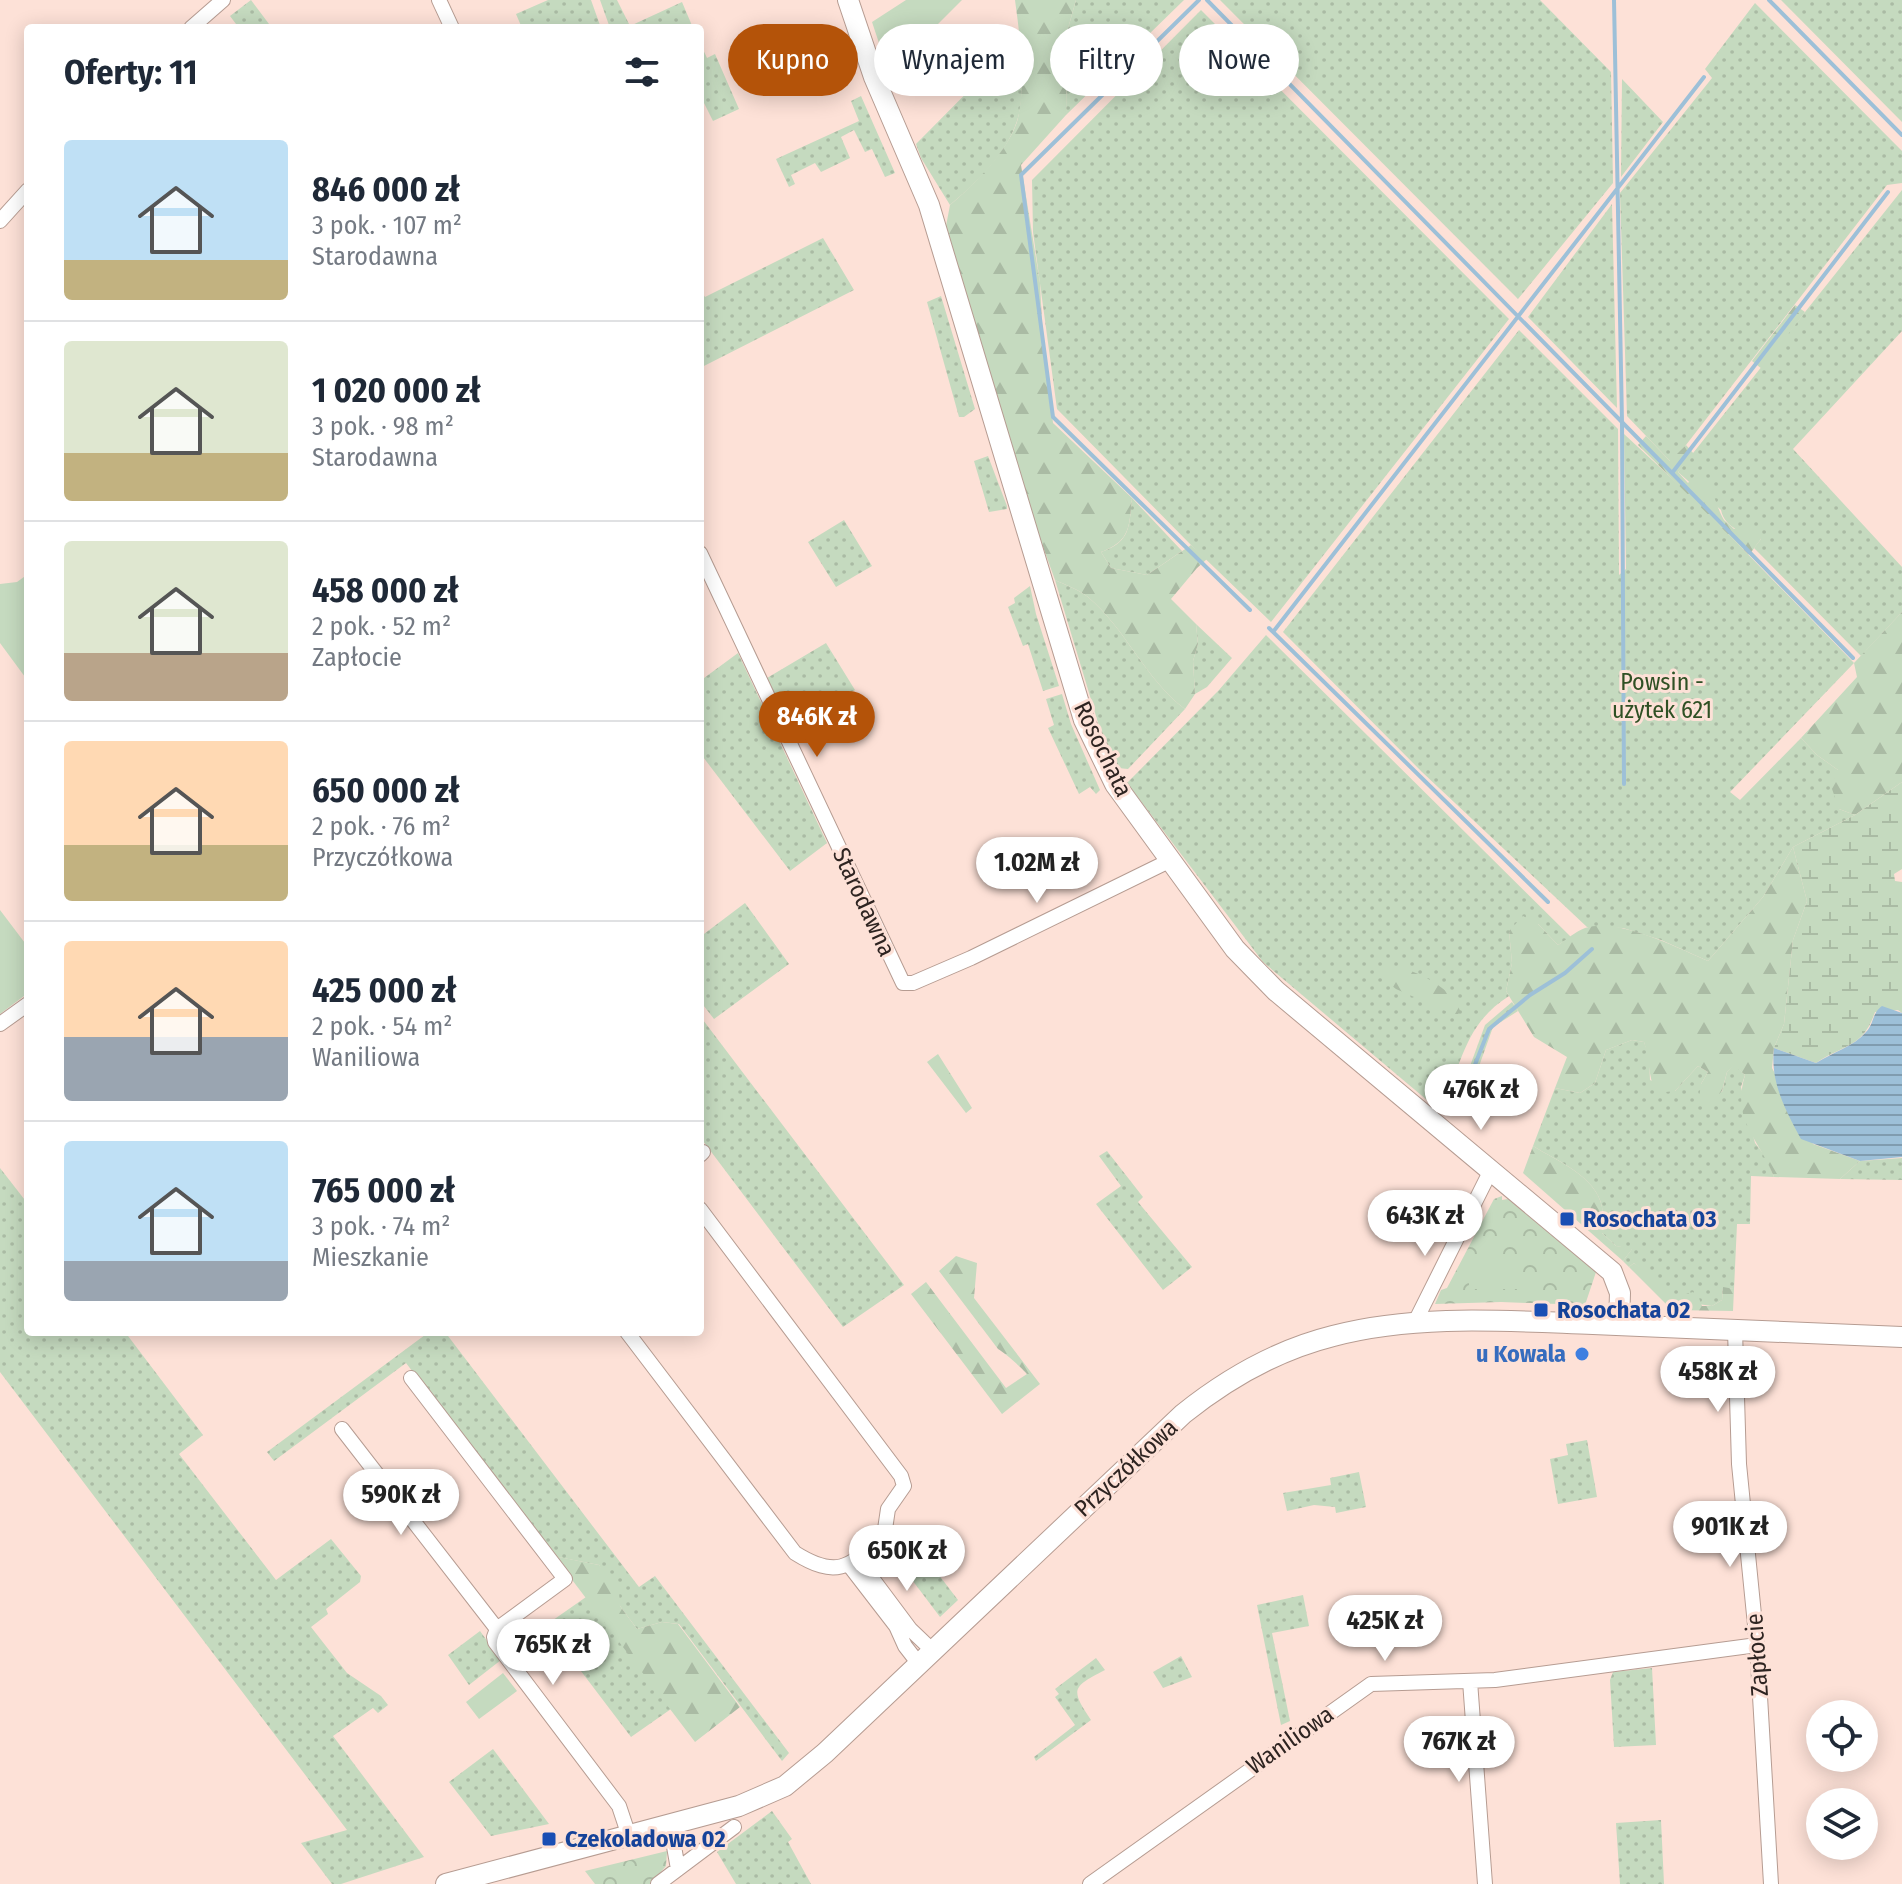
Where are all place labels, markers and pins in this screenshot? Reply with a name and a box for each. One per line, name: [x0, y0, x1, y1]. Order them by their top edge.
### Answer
pin: 846K zł: [743, 691, 891, 759]
pin: 1.02M zł: [954, 837, 1120, 905]
pin: 476K zł: [1407, 1064, 1555, 1132]
pin: 643K zł: [1351, 1190, 1499, 1258]
place label: Rosochata 03: [1583, 1205, 1717, 1233]
marker: Rosochata 03: [1558, 1210, 1576, 1228]
place label: Rosochata 02: [1557, 1296, 1690, 1324]
marker: Rosochata 02: [1532, 1301, 1550, 1319]
place label: u Kowala: [1476, 1340, 1566, 1368]
marker: u Kowala: [1573, 1345, 1591, 1363]
pin: 458K zł: [1644, 1346, 1792, 1414]
pin: 590K zł: [327, 1469, 475, 1537]
pin: 901K zł: [1656, 1501, 1804, 1569]
pin: 650K zł: [833, 1525, 981, 1593]
pin: 425K zł: [1311, 1595, 1459, 1663]
pin: 765K zł: [479, 1619, 627, 1687]
pin: 767K zł: [1385, 1716, 1533, 1784]
place label: Czekoladowa 02: [565, 1825, 726, 1853]
marker: Czekoladowa 02: [540, 1830, 558, 1848]

